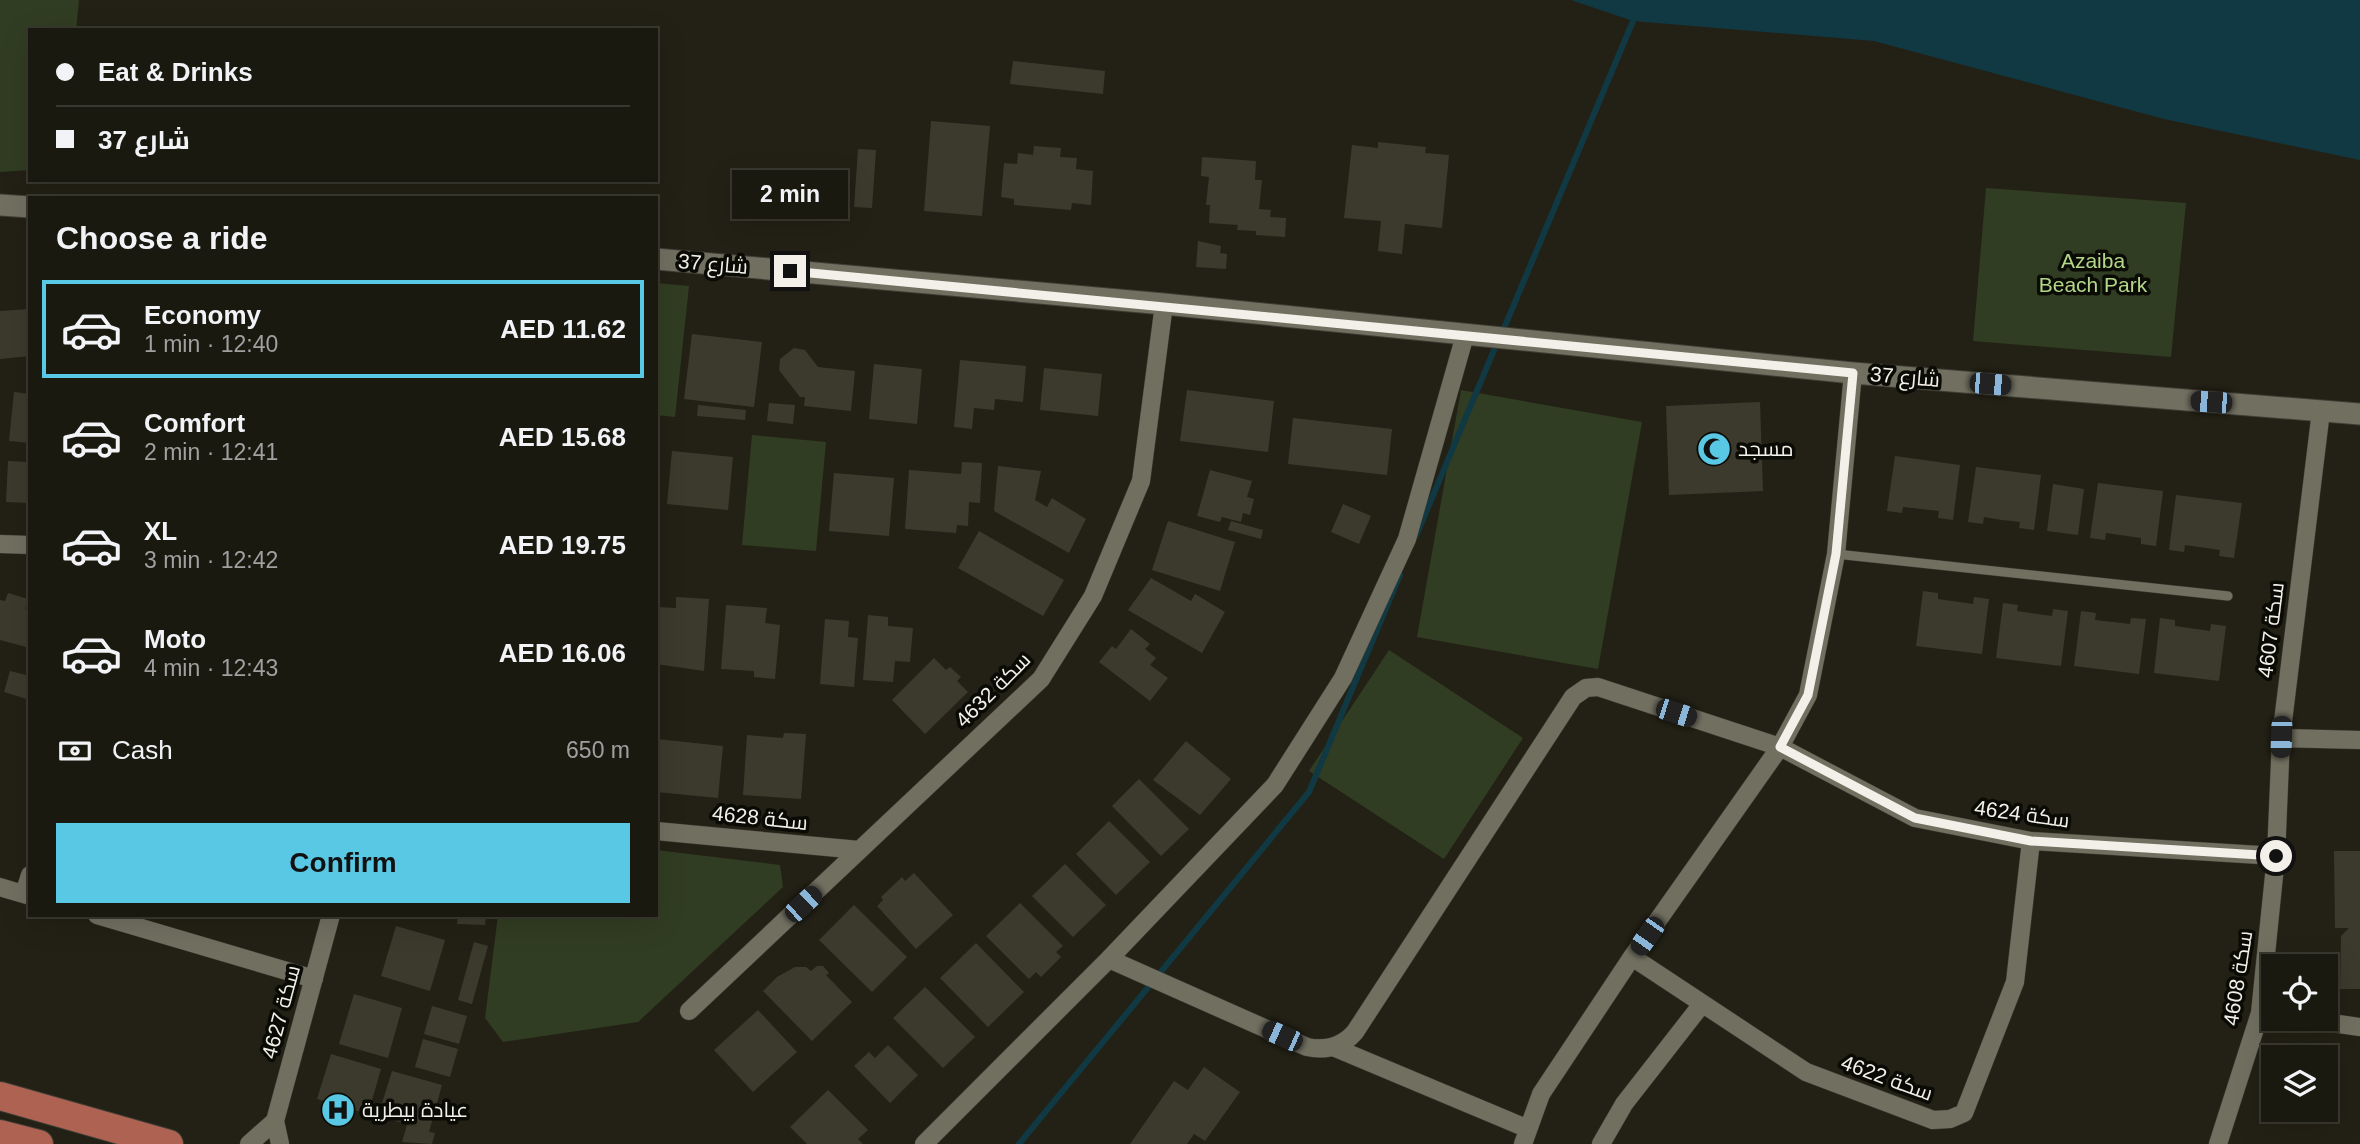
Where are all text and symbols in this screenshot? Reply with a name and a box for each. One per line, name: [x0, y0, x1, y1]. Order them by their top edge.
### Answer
text: Eat & Drinks: [98, 57, 253, 87]
text: شارع 37: [98, 125, 190, 155]
callout: 2 min: [732, 170, 848, 218]
text: 2 min: [760, 181, 820, 207]
text: Choose a ride: [56, 220, 268, 256]
street label: شارع 37: [677, 249, 749, 281]
park label: Azaiba Beach Park: [2039, 249, 2148, 296]
route end: [774, 255, 806, 287]
icon: car: [60, 298, 123, 361]
text: Economy: [144, 300, 261, 330]
text: AED 11.62: [500, 314, 626, 344]
text: 1 min · 12:40: [144, 331, 278, 357]
street label: شارع 37: [1869, 362, 1941, 394]
car: [1969, 372, 2012, 396]
car: [2190, 390, 2233, 414]
icon: car: [60, 406, 123, 469]
text: Comfort: [144, 408, 245, 438]
text: AED 15.68: [499, 422, 626, 452]
mosque icon: مسجد: [1695, 430, 1733, 468]
place label: مسجد: [1738, 437, 1793, 460]
text: 2 min · 12:41: [144, 439, 278, 465]
icon: car: [60, 514, 123, 577]
text: XL: [144, 516, 177, 546]
text: AED 19.75: [499, 530, 626, 560]
text: 3 min · 12:42: [144, 547, 278, 573]
street label: سكة 4607: [2253, 581, 2288, 679]
icon: car: [60, 622, 123, 685]
text: Moto: [144, 624, 206, 654]
text: AED 16.06: [499, 638, 626, 668]
street label: سكة 4632: [951, 648, 1035, 732]
text: 4 min · 12:43: [144, 655, 278, 681]
car: [1653, 697, 1700, 729]
car: [2270, 716, 2293, 758]
icon: cash: [56, 732, 94, 770]
text: Cash: [112, 735, 173, 765]
text: 650 m: [566, 737, 630, 763]
street label: سكة 4624: [1973, 795, 2071, 832]
street label: سكة 4628: [711, 801, 809, 834]
button: Confirm: [56, 823, 630, 903]
route start: [2260, 840, 2292, 872]
car: [781, 882, 826, 926]
car: [1627, 913, 1668, 959]
street label: سكة 4608: [2219, 929, 2256, 1027]
map controls: [2261, 954, 2338, 1122]
button: locate: [2261, 954, 2338, 1031]
street label: سكة 4627: [257, 963, 304, 1061]
car: [1259, 1018, 1306, 1054]
button: layers: [2261, 1045, 2338, 1122]
street label: سكة 4622: [1838, 1050, 1936, 1105]
hospital icon: عيادة بيطرية: [319, 1091, 357, 1129]
place label: عيادة بيطرية: [362, 1098, 468, 1122]

